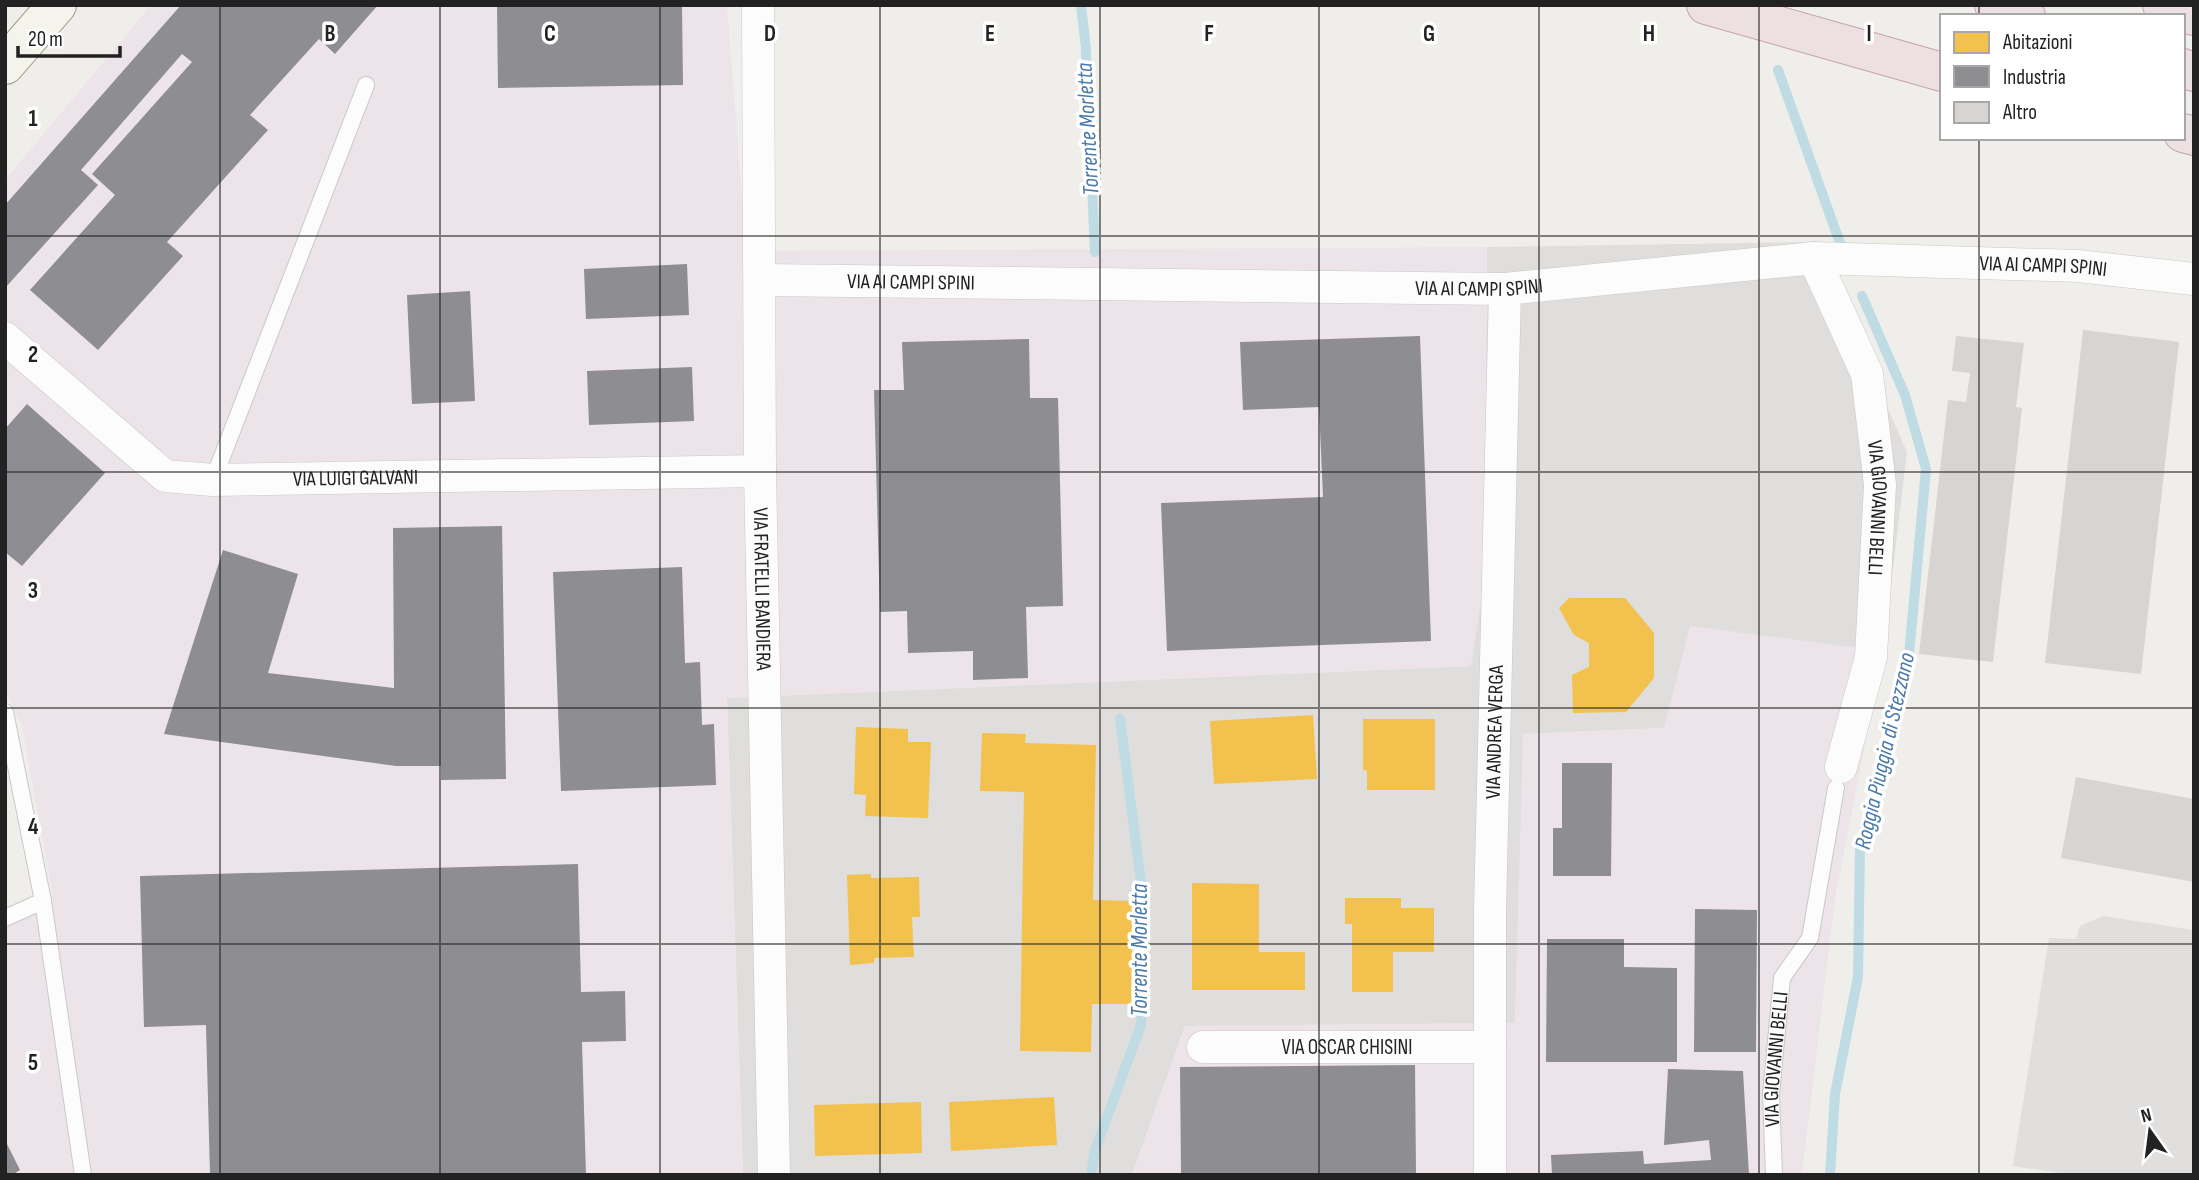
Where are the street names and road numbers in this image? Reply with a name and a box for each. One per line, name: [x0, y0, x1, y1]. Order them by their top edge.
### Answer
street label: VIA AI CAMPI SPINI: [1979, 251, 2108, 282]
street label: VIA AI CAMPI SPINI: [847, 269, 975, 295]
street label: VIA AI CAMPI SPINI: [1415, 273, 1544, 302]
street label: VIA GIOVANNI BELLI: [1862, 439, 1893, 576]
street label: VIA LUIGI GALVANI: [293, 464, 418, 491]
street label: VIA FRATELLI BANDIERA: [748, 507, 776, 672]
street label: VIA ANDREA VERGA: [1480, 664, 1508, 799]
street label: VIA GIOVANNI BELLI: [1758, 990, 1793, 1127]
street label: VIA OSCAR CHISINI: [1282, 1035, 1412, 1060]

